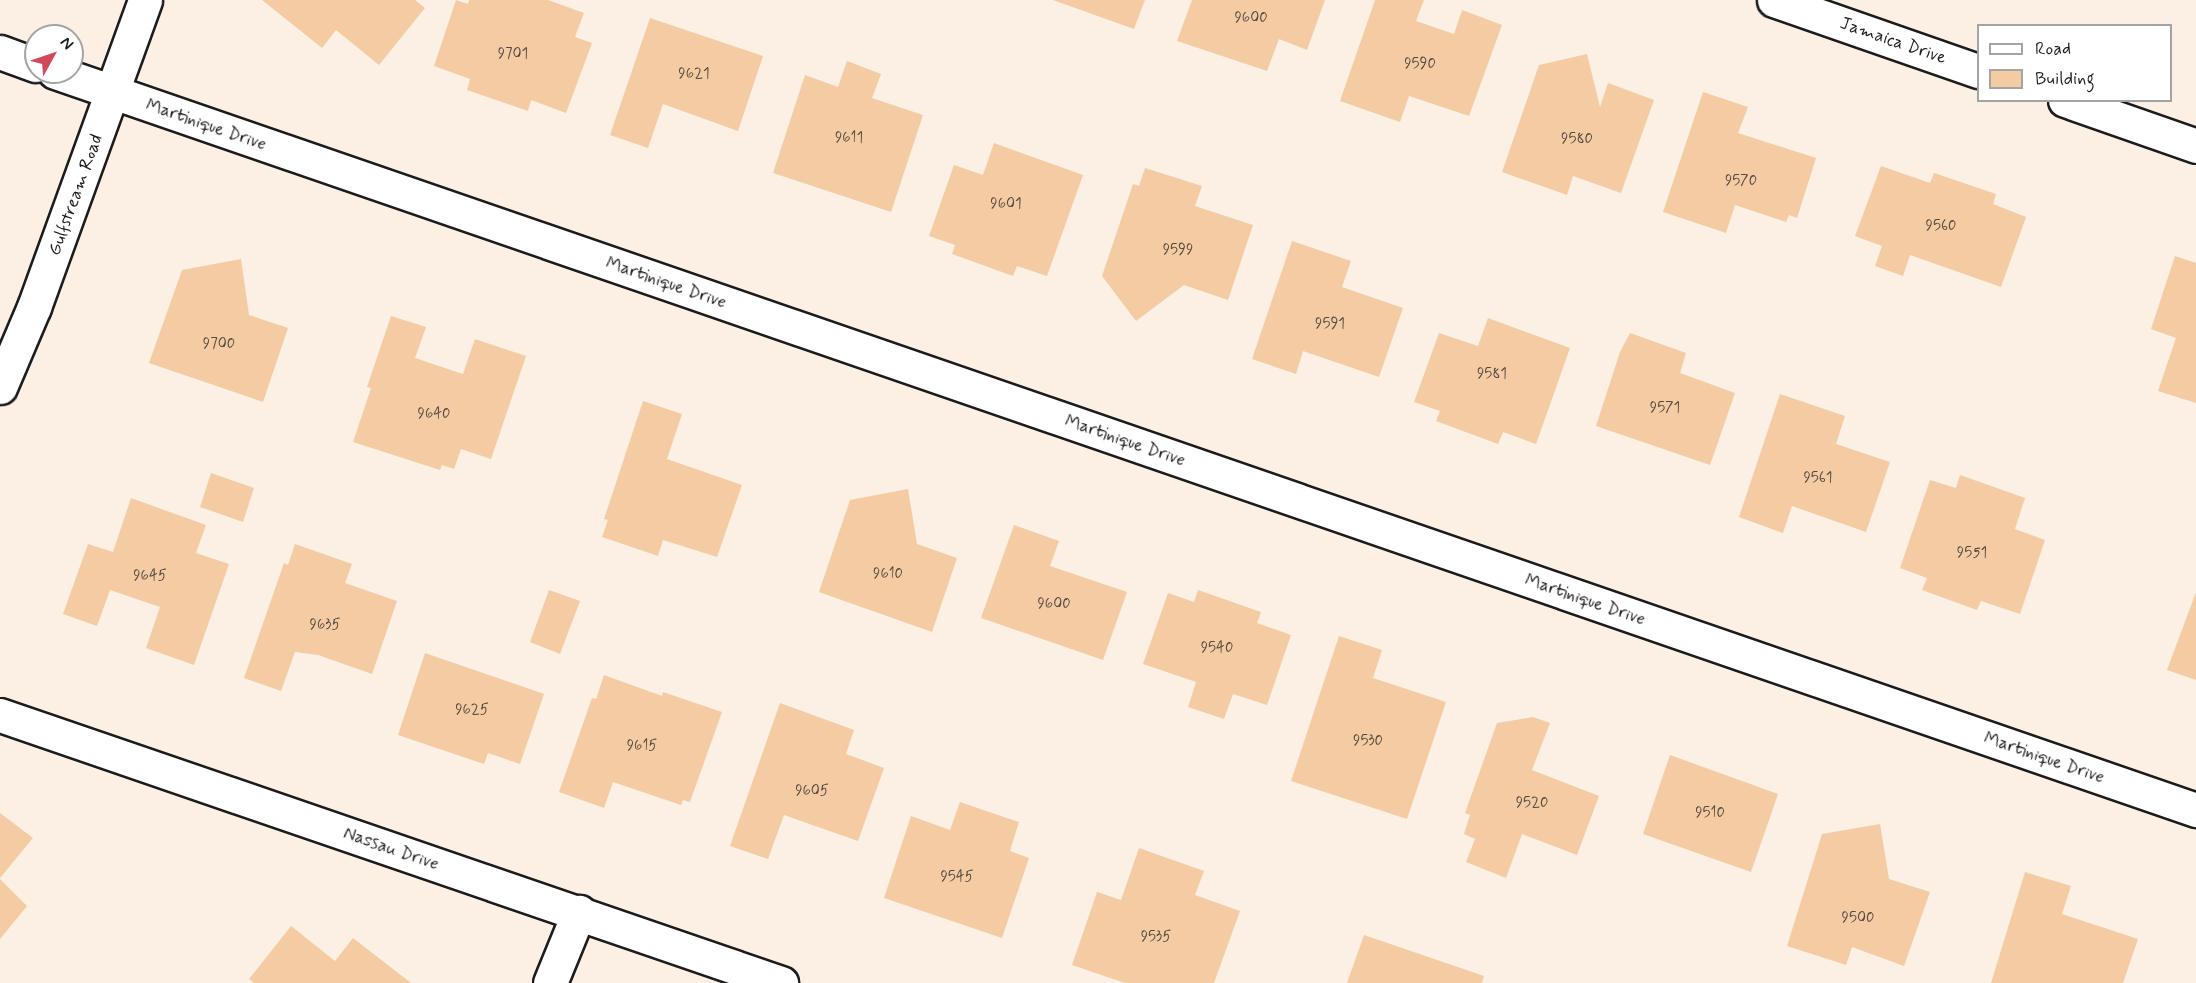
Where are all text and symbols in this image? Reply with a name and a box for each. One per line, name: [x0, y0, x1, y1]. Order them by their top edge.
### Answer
house number: 9600: [1234, 10, 1268, 28]
street label: Jamaica Drive: [1837, 13, 1949, 69]
north arrow: [24, 24, 84, 84]
legend: [1977, 24, 2172, 102]
text: N: [55, 33, 78, 54]
text: Road: [2035, 37, 2071, 61]
house number: 9701: [498, 46, 528, 64]
house number: 9590: [1404, 56, 1436, 74]
house number: 9621: [678, 66, 710, 84]
text: Building: [2035, 67, 2095, 91]
street label: Martinique Drive: [143, 94, 269, 156]
house number: 9611: [835, 130, 863, 148]
house number: 9580: [1561, 131, 1593, 149]
street label: Gulfstream Road: [44, 132, 108, 258]
house number: 9570: [1725, 173, 1757, 191]
house number: 9601: [990, 196, 1022, 214]
house number: 9560: [1926, 218, 1956, 236]
house number: 9599: [1163, 242, 1193, 260]
street label: Martinique Drive: [603, 252, 729, 314]
house number: 9591: [1315, 316, 1345, 334]
house number: 9700: [203, 336, 235, 354]
house number: 9581: [1477, 366, 1507, 384]
house number: 9571: [1650, 400, 1680, 418]
house number: 9640: [418, 406, 450, 424]
street label: Martinique Drive: [1062, 410, 1188, 472]
house number: 9561: [1803, 470, 1833, 488]
house number: 9551: [1957, 545, 1987, 563]
house number: 9610: [873, 566, 903, 584]
house number: 9645: [133, 568, 167, 586]
street label: Martinique Drive: [1522, 569, 1648, 631]
house number: 9600: [1037, 596, 1071, 614]
house number: 9635: [310, 617, 340, 635]
house number: 9540: [1201, 640, 1233, 658]
house number: 9625: [455, 702, 489, 720]
street label: Martinique Drive: [1981, 727, 2107, 789]
house number: 9530: [1353, 733, 1383, 751]
house number: 9615: [627, 738, 657, 756]
house number: 9605: [795, 783, 829, 801]
house number: 9520: [1516, 795, 1548, 813]
house number: 9510: [1695, 805, 1725, 823]
street label: Nassau Drive: [340, 823, 442, 875]
house number: 9545: [940, 869, 974, 887]
house number: 9500: [1842, 910, 1874, 928]
house number: 9535: [1141, 929, 1171, 947]

